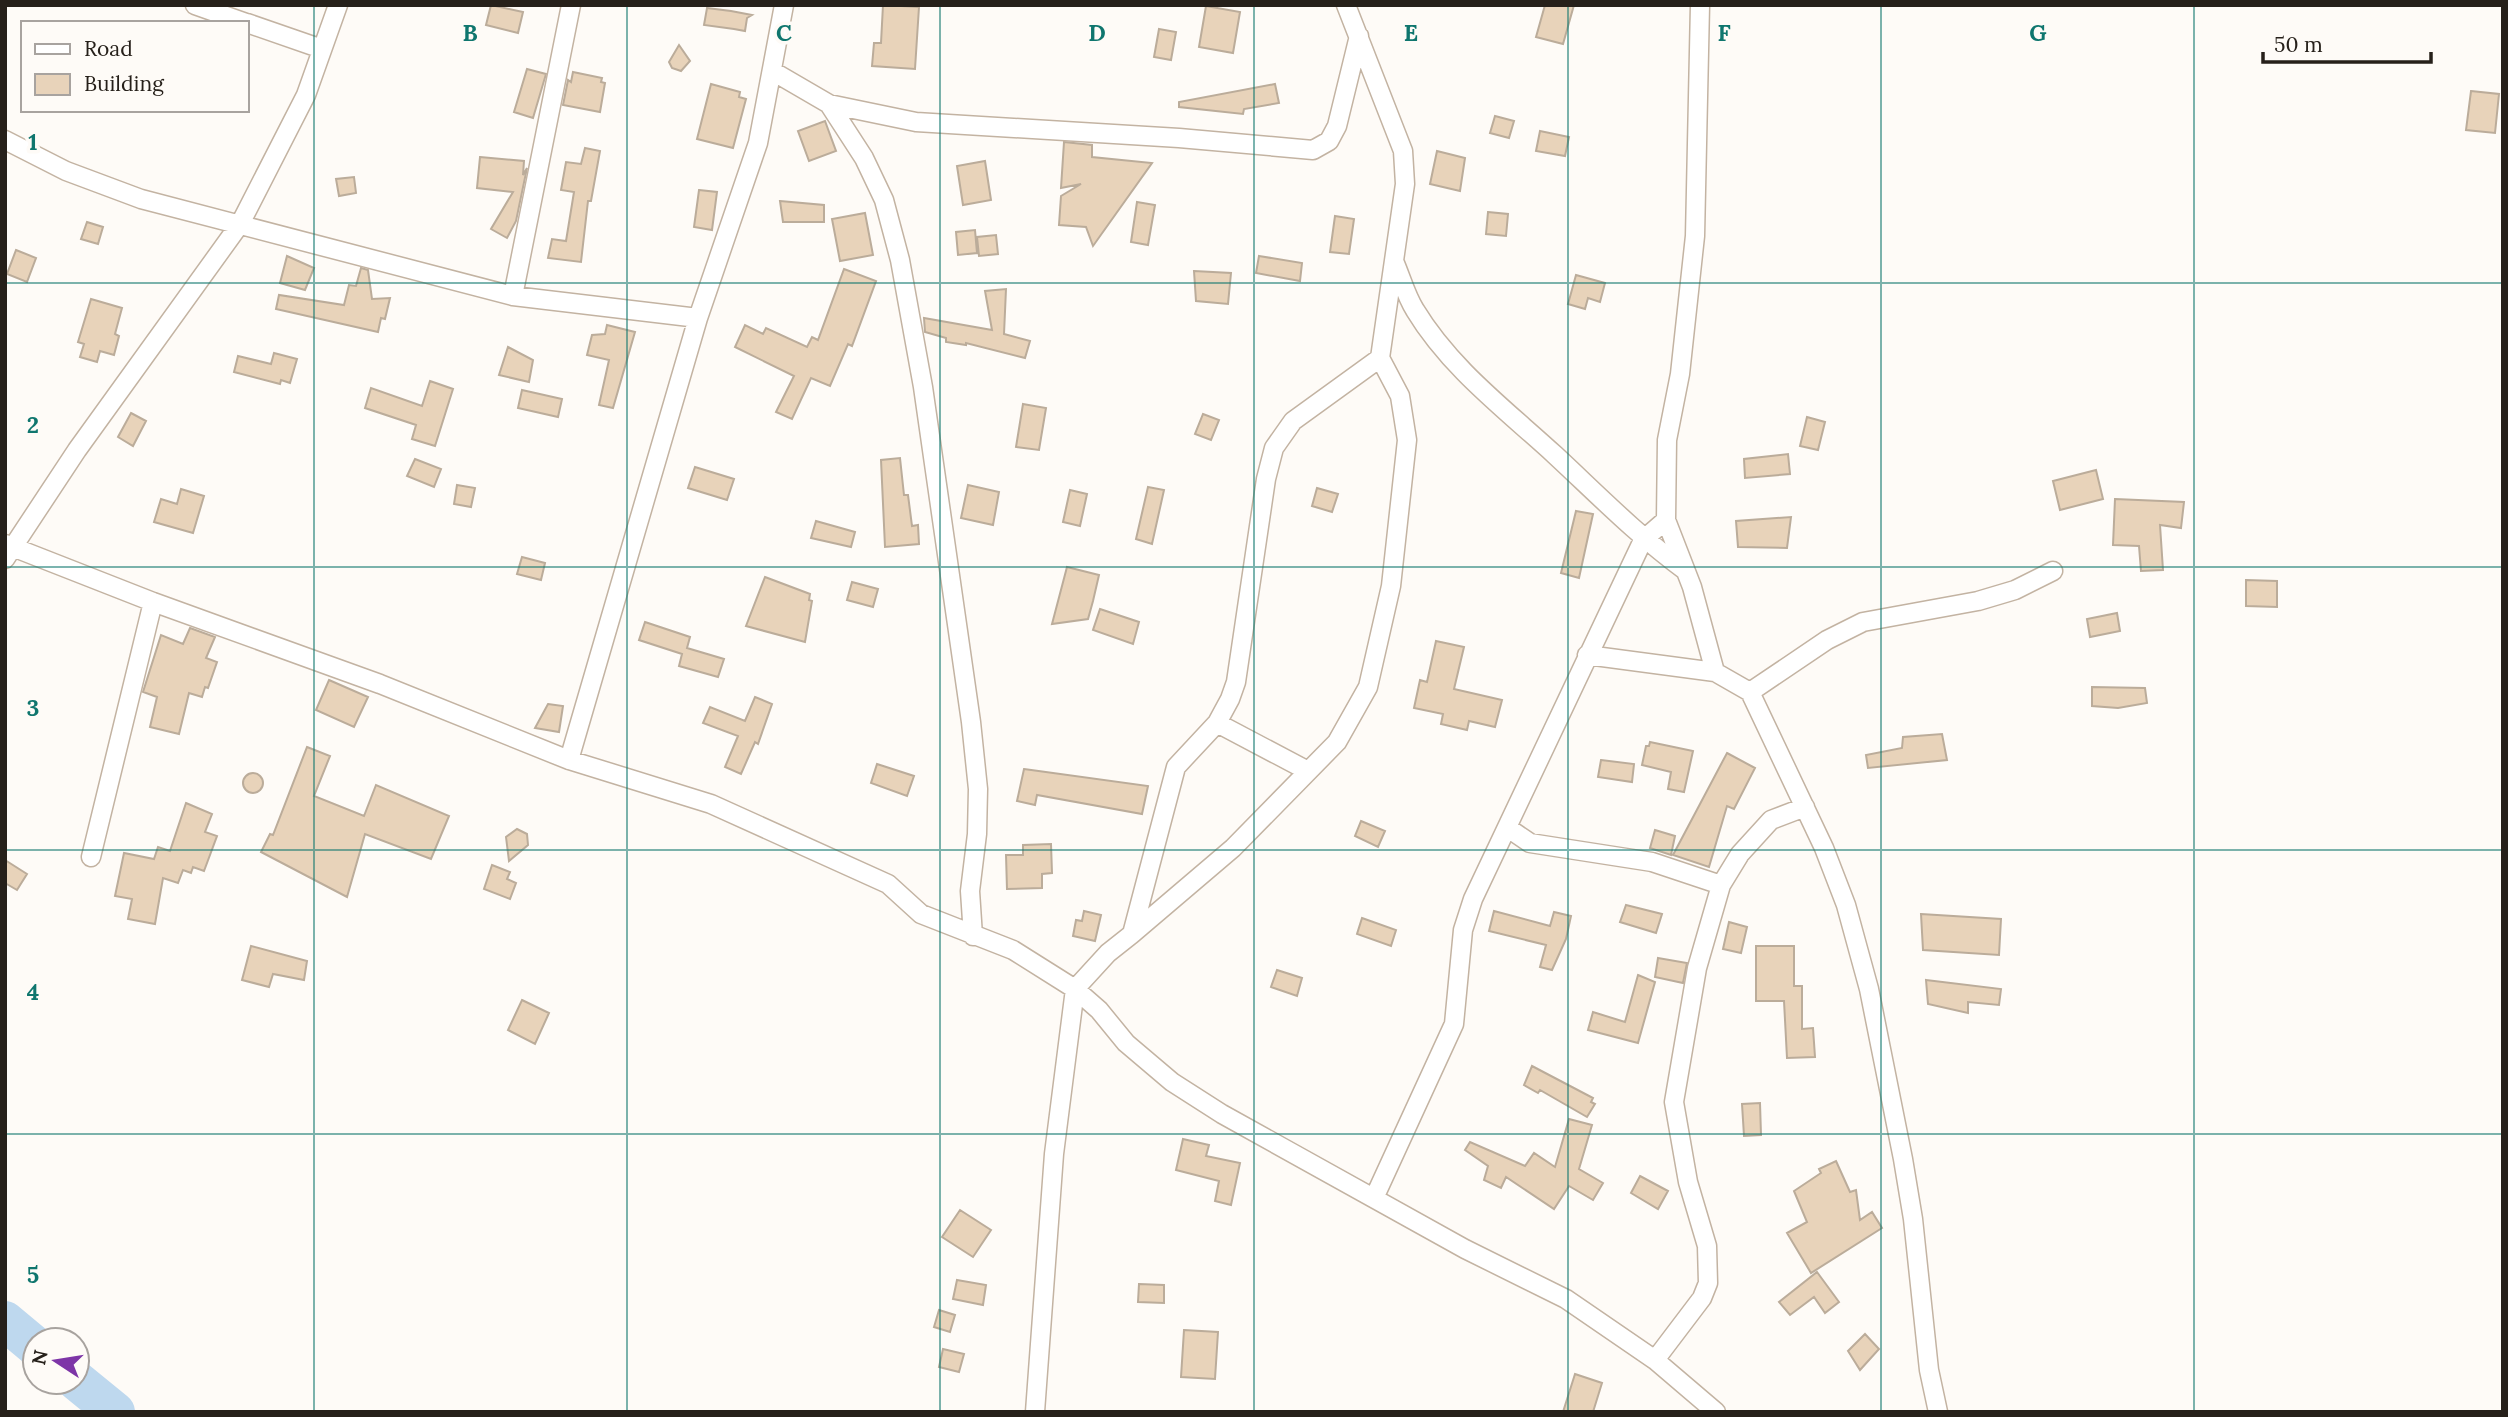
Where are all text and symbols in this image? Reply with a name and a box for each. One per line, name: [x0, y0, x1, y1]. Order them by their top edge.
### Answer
text: B: [462, 18, 478, 47]
text: C: [776, 18, 792, 47]
text: D: [1088, 18, 1106, 47]
text: E: [1404, 18, 1418, 47]
text: F: [1717, 18, 1731, 47]
text: G: [2029, 18, 2047, 47]
legend: [21, 21, 248, 112]
scale bar: [2263, 21, 2431, 65]
text: 50 m: [2274, 31, 2323, 58]
text: Road: [84, 35, 133, 62]
text: Building: [84, 70, 164, 97]
text: 1: [28, 127, 38, 156]
text: 2: [27, 410, 39, 439]
text: 3: [27, 693, 39, 722]
text: 4: [27, 977, 39, 1006]
text: 5: [27, 1260, 39, 1289]
north arrow: [21, 1326, 91, 1396]
text: N: [26, 1347, 53, 1367]

